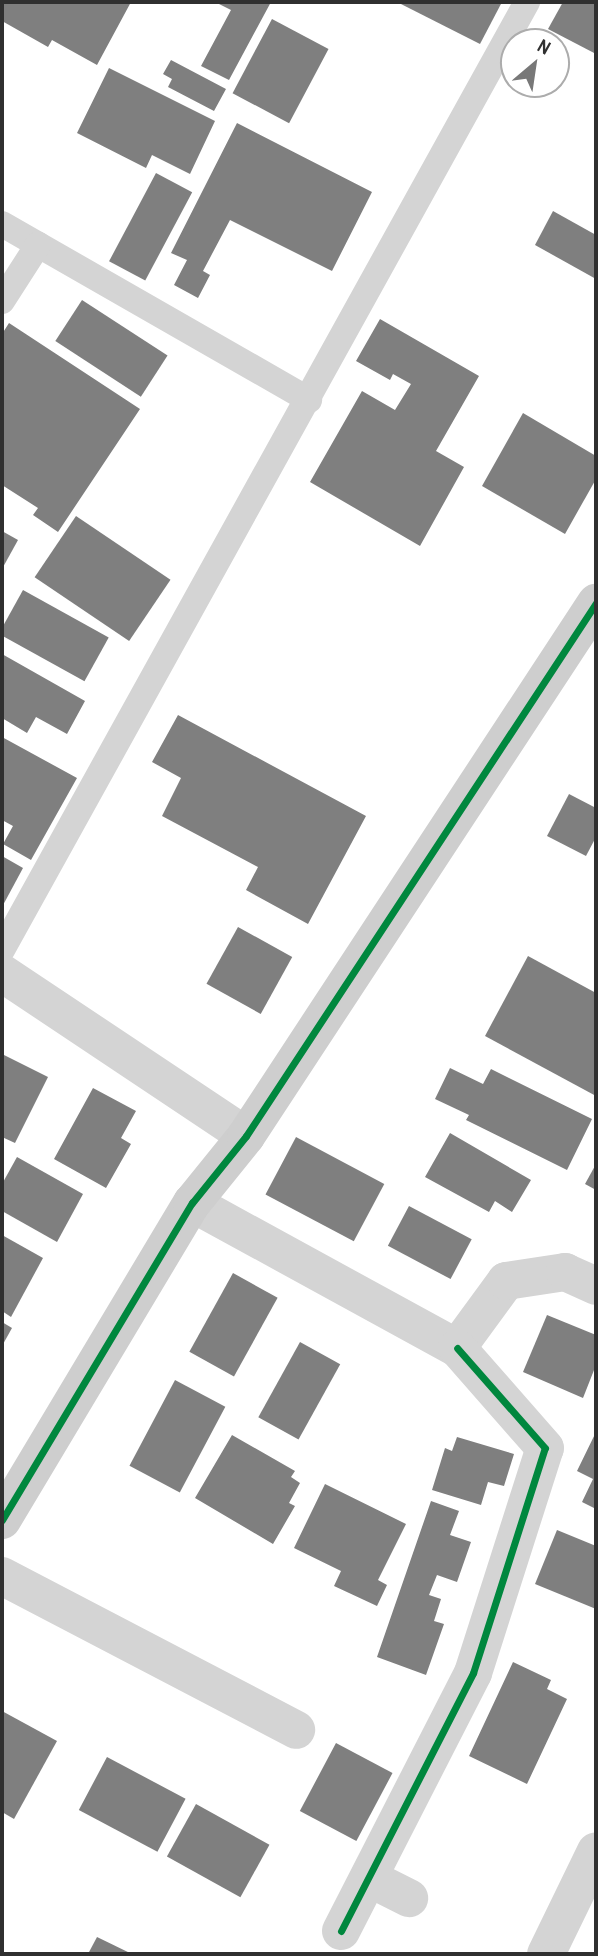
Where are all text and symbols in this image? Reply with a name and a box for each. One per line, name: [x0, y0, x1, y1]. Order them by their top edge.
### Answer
north arrow: [500, 28, 570, 98]
text: N: [533, 32, 555, 60]

